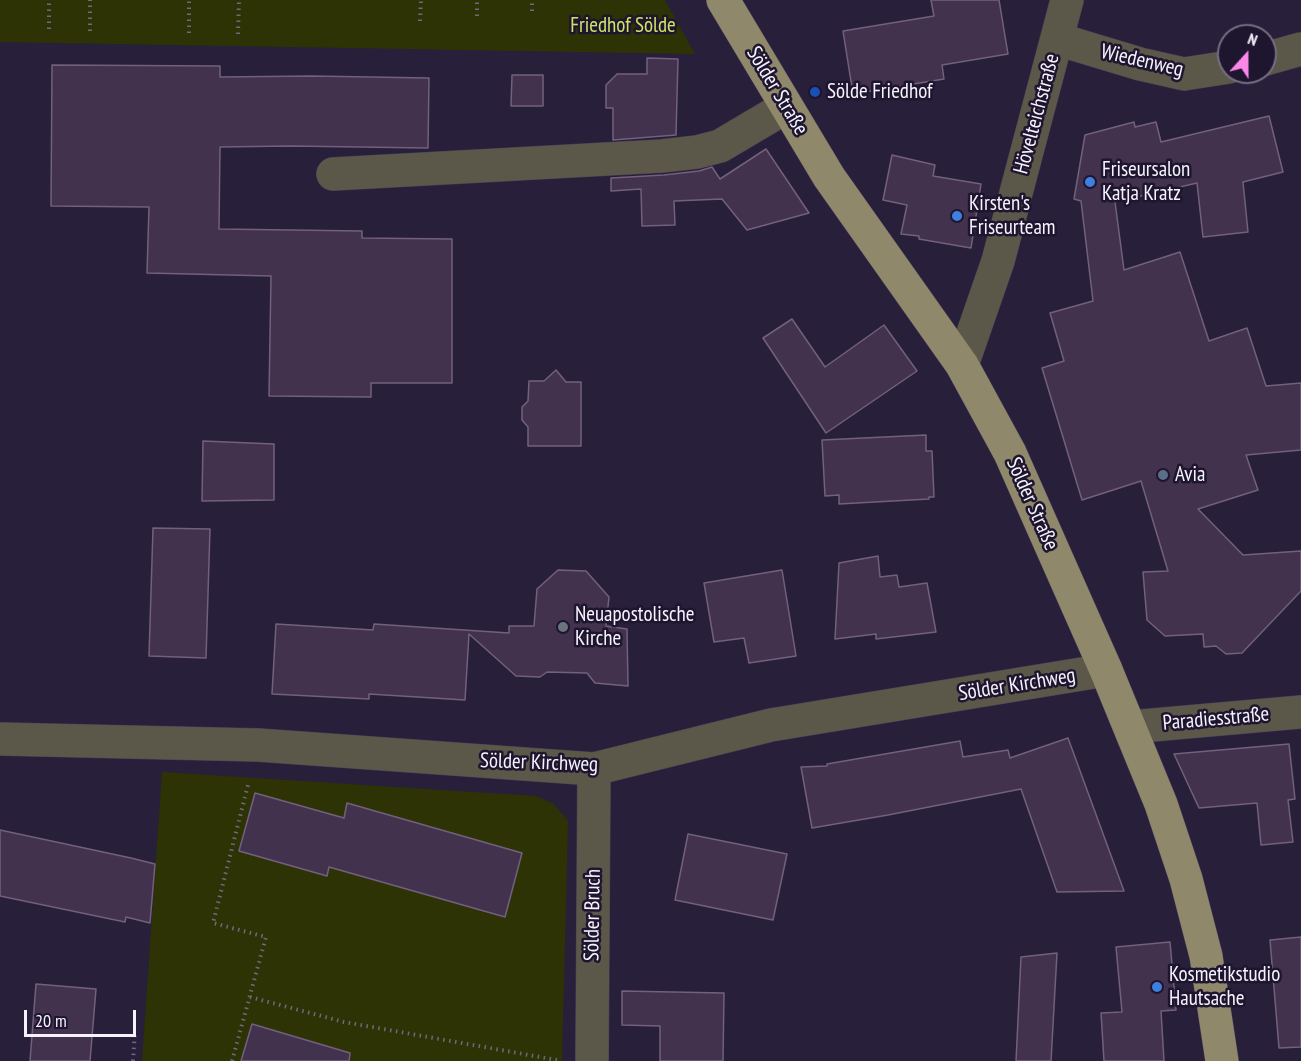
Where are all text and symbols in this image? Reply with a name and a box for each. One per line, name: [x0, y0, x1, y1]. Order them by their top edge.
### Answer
park label: Friedhof Sölde: [570, 13, 676, 39]
north arrow: [1217, 24, 1277, 84]
text: N: [1245, 28, 1260, 50]
street label: Wiedenweg: [1098, 39, 1186, 83]
street label: Sölder Straße: [741, 42, 813, 140]
street label: Hövelteichstraße: [1009, 51, 1065, 177]
place label: Sölde Friedhof: [827, 79, 932, 105]
marker: Sölde Friedhof: [808, 85, 822, 99]
place label: Friseursalon Katja Kratz: [1102, 157, 1190, 207]
marker: Friseursalon Katja Kratz: [1083, 175, 1097, 189]
place label: Kirsten's Friseurteam: [969, 191, 1055, 241]
marker: Kirsten's Friseurteam: [950, 209, 964, 223]
street label: Sölder Straße: [1000, 454, 1064, 554]
place label: Avia: [1175, 462, 1205, 488]
marker: Avia: [1156, 468, 1170, 482]
place label: Neuapostolische Kirche: [575, 602, 694, 652]
marker: Neuapostolische Kirche: [556, 620, 570, 634]
street label: Sölder Kirchweg: [957, 663, 1077, 707]
street label: Paradiesstraße: [1162, 702, 1270, 736]
street label: Sölder Kirchweg: [480, 748, 598, 778]
street label: Sölder Bruch: [580, 869, 606, 961]
place label: Kosmetikstudio Hautsache: [1169, 962, 1280, 1012]
marker: Kosmetikstudio Hautsache: [1150, 980, 1164, 994]
scale bar: [27, 998, 140, 1036]
text: 20 m: [35, 1009, 67, 1032]

